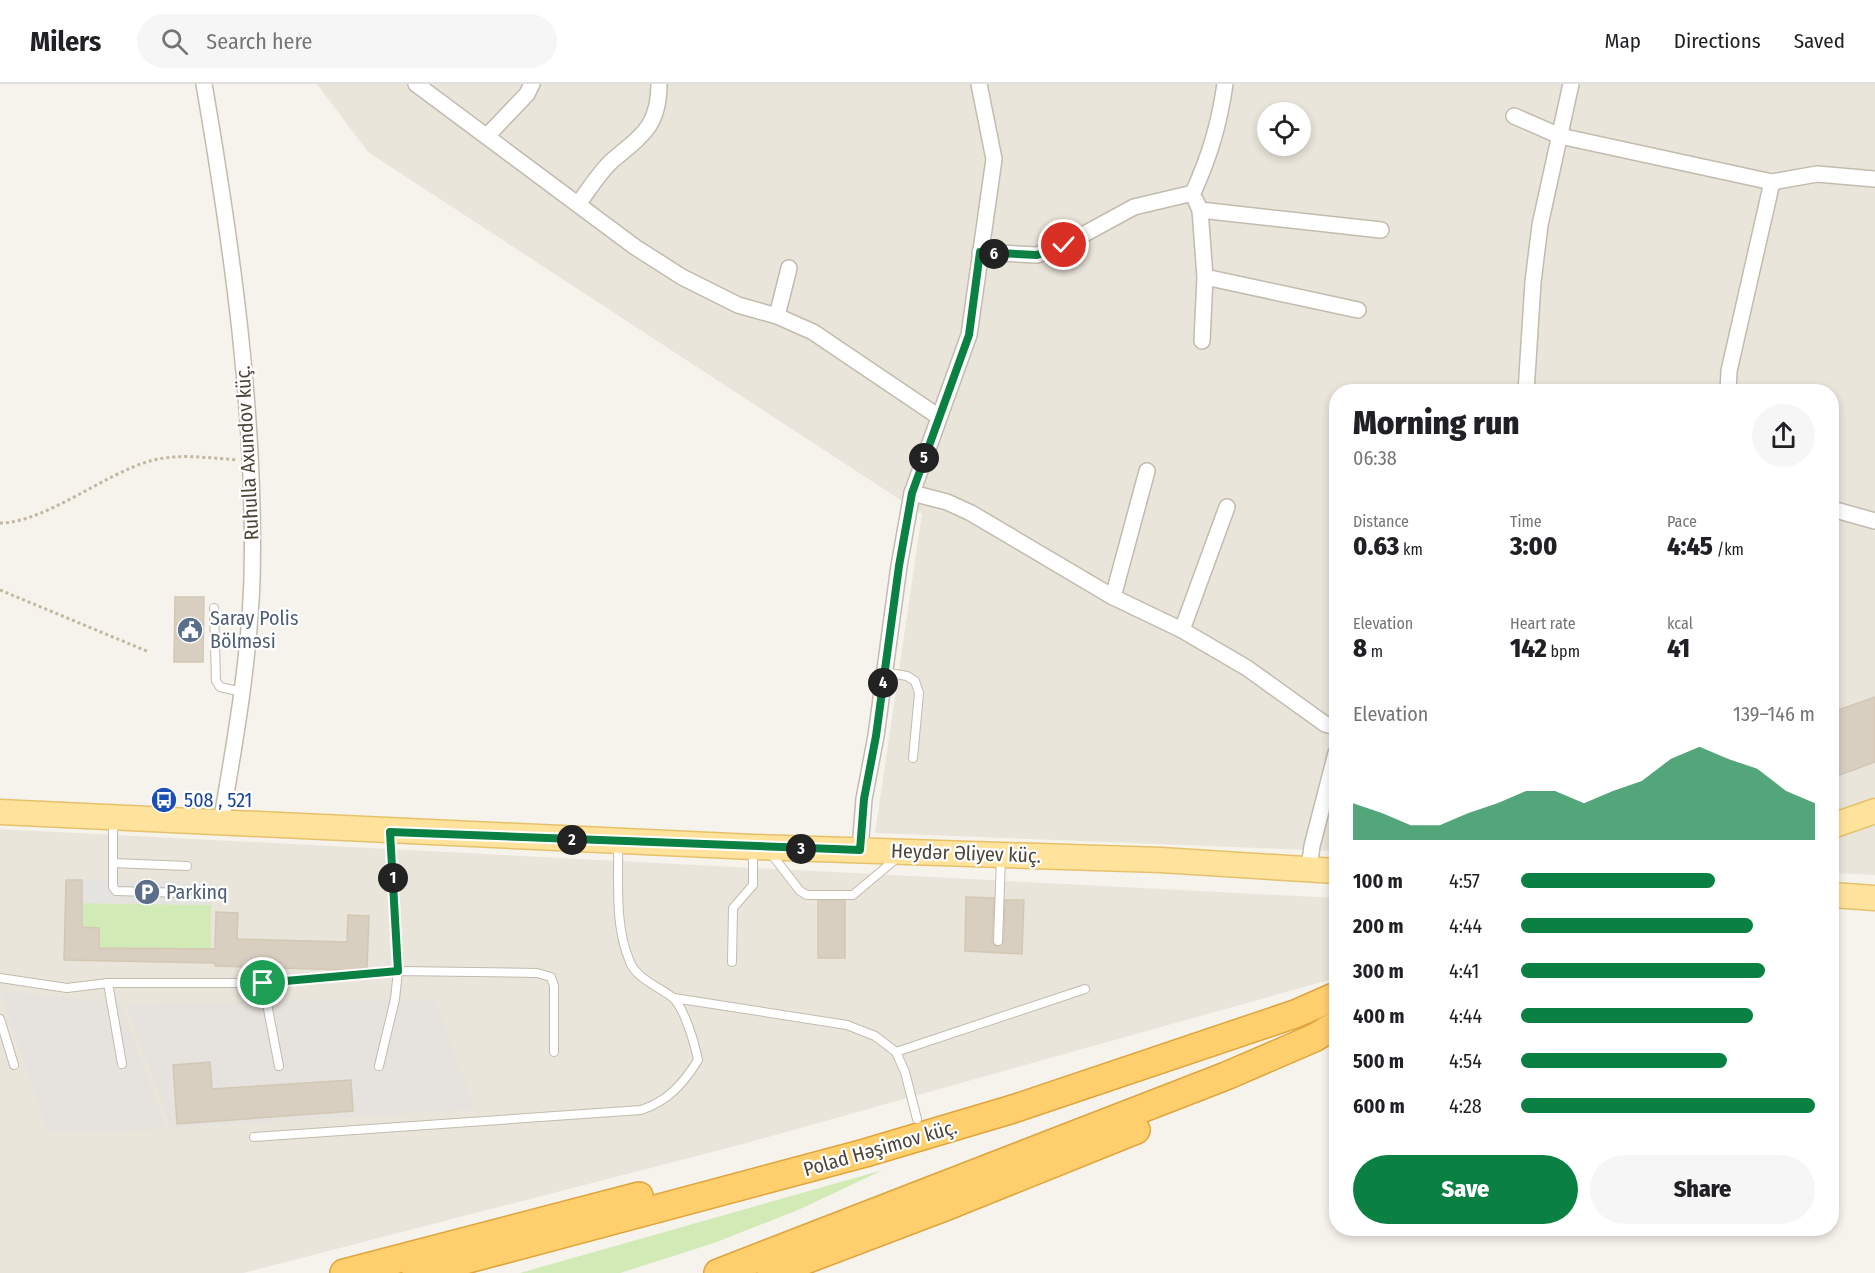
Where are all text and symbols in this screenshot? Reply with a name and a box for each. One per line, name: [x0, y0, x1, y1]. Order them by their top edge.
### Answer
search box: [137, 14, 557, 68]
text: Milers: [30, 25, 101, 58]
icon: search: [158, 25, 191, 58]
text: Search here: [206, 28, 312, 55]
text: Map: [1604, 28, 1641, 54]
text: Directions: [1674, 28, 1761, 54]
text: Saved: [1794, 28, 1845, 54]
map controls: [1257, 102, 1311, 156]
button: locate: [1257, 102, 1311, 156]
pin: [1038, 219, 1089, 270]
icon: check: [1047, 228, 1080, 261]
pin: 6: [979, 239, 1009, 269]
text: 6: [990, 244, 998, 263]
street label: Ruhulla Axundov küç.: [230, 365, 264, 541]
text: Morning run: [1353, 403, 1520, 443]
button: share: [1752, 404, 1815, 467]
pin: 5: [909, 443, 939, 473]
text: 06:38: [1353, 446, 1397, 470]
text: 5: [920, 448, 928, 467]
text: Distance: [1353, 512, 1409, 531]
text: Time: [1510, 512, 1542, 531]
text: Pace: [1667, 512, 1697, 531]
text: 0.63: [1353, 531, 1399, 562]
text: 3:00: [1510, 531, 1557, 562]
text: 4:45: [1667, 531, 1713, 562]
text: km: [1399, 540, 1423, 559]
text: /km: [1713, 540, 1744, 559]
place label: Saray Polis Bölməsi: [210, 606, 298, 653]
text: Elevation: [1353, 614, 1413, 633]
text: Heart rate: [1510, 614, 1576, 633]
text: kcal: [1667, 614, 1693, 633]
public building icon: Saray Polis Bölməsi: [175, 615, 205, 645]
text: 8: [1353, 633, 1367, 664]
text: 142: [1510, 633, 1547, 664]
text: 41: [1667, 633, 1690, 664]
text: m: [1367, 642, 1383, 661]
text: bpm: [1547, 642, 1580, 661]
pin: 4: [868, 668, 898, 698]
text: 4: [879, 673, 887, 692]
text: Elevation: [1353, 702, 1428, 726]
text: 139–146 m: [1733, 702, 1815, 726]
bus stop icon: 508 , 521: [149, 785, 179, 815]
place label: 508 , 521: [184, 788, 252, 812]
pin: 2: [557, 825, 587, 855]
text: 2: [568, 830, 576, 849]
pin: 3: [786, 834, 816, 864]
street label: Heydər Əliyev küç.: [891, 838, 1041, 868]
text: 3: [797, 839, 805, 858]
pin: 1: [378, 863, 408, 893]
text: 1: [390, 868, 396, 887]
text: 100 m: [1353, 869, 1403, 893]
text: 4:57: [1449, 869, 1480, 893]
parking icon: Parkinq: [132, 877, 162, 907]
place label: Parkinq: [166, 880, 228, 904]
text: 200 m: [1353, 914, 1404, 938]
text: 4:44: [1449, 914, 1482, 938]
pin: [237, 957, 288, 1008]
text: 300 m: [1353, 959, 1404, 983]
text: 4:41: [1449, 959, 1479, 983]
icon: arrive: [246, 966, 279, 999]
text: 400 m: [1353, 1004, 1405, 1028]
text: 4:44: [1449, 1004, 1482, 1028]
text: 500 m: [1353, 1049, 1404, 1073]
text: 4:54: [1449, 1049, 1482, 1073]
text: 600 m: [1353, 1094, 1405, 1118]
text: 4:28: [1449, 1094, 1482, 1118]
street label: Polad Həşimov küç.: [800, 1115, 960, 1182]
button: Save: [1353, 1155, 1578, 1224]
button: Share: [1590, 1155, 1815, 1224]

